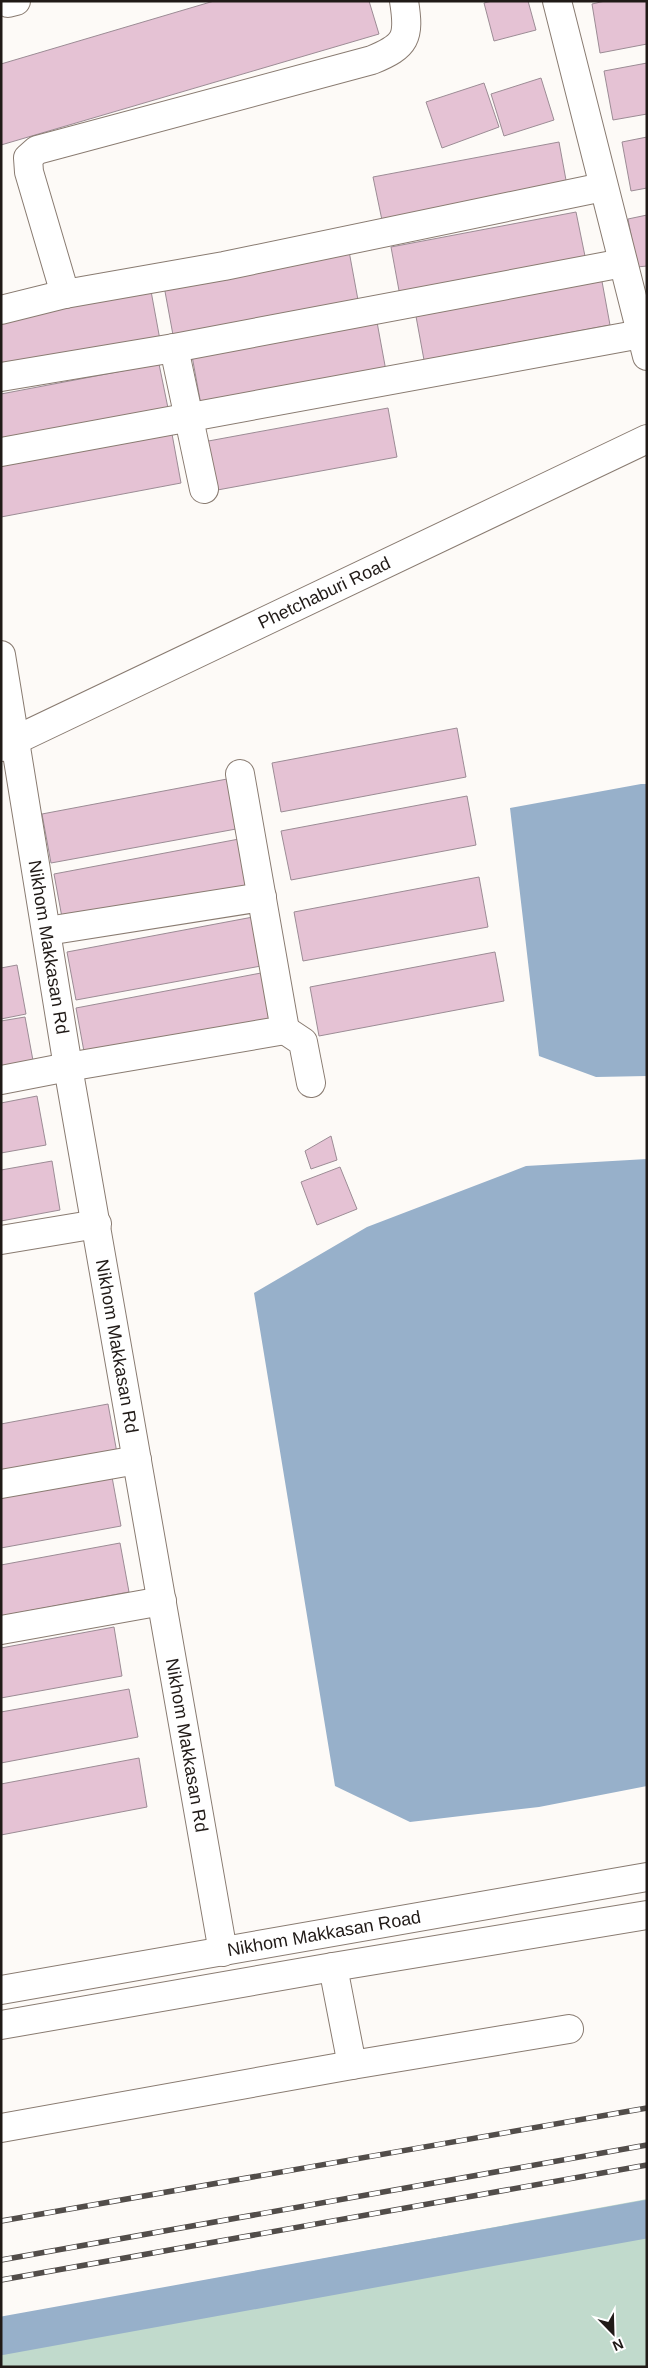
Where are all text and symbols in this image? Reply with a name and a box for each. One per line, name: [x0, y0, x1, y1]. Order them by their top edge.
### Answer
street label: Phetchaburi Road: [255, 553, 394, 633]
street label: Nikhom Makkasan Rd: [25, 859, 73, 1036]
street label: Nikhom Makkasan Rd: [92, 1258, 142, 1435]
street label: Nikhom Makkasan Rd: [162, 1657, 212, 1834]
street label: Nikhom Makkasan Road: [226, 1907, 422, 1960]
north arrow: [588, 2308, 638, 2358]
text: N: [610, 2336, 626, 2354]

